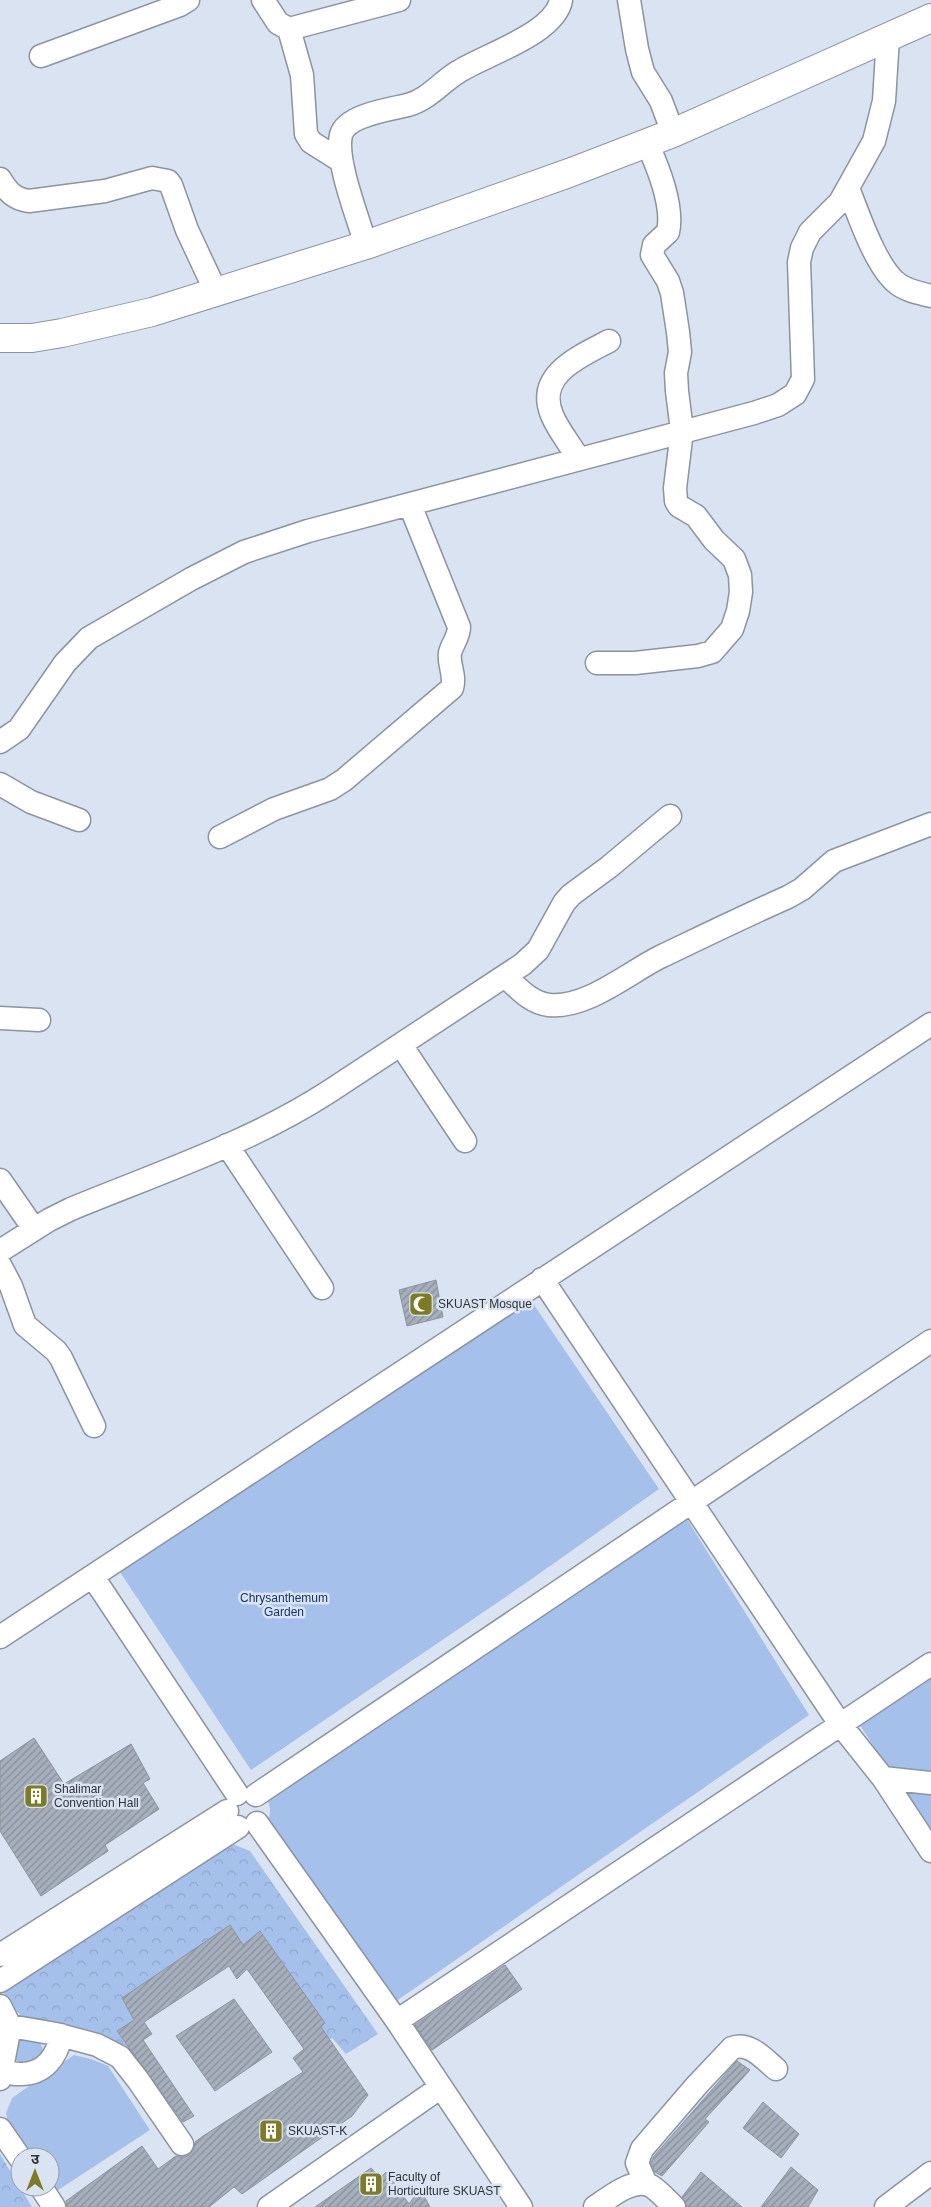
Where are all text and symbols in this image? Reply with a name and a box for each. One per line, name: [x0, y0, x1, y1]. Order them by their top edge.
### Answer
mosque icon: SKUAST Mosque: [408, 1291, 434, 1317]
place label: SKUAST Mosque: [438, 1297, 532, 1311]
park label: Chrysanthemum Garden: [240, 1591, 328, 1619]
place label: Shalimar Convention Hall: [54, 1782, 139, 1810]
building icon: Shalimar Convention Hall: [23, 1783, 49, 1809]
building icon: SKUAST-K: [258, 2118, 284, 2144]
place label: SKUAST-K: [288, 2124, 347, 2138]
north arrow: [10, 2147, 60, 2197]
text: उ: [31, 2151, 40, 2167]
place label: Faculty of Horticulture SKUAST: [388, 2170, 501, 2198]
building icon: Faculty of Horticulture SKUAST: [358, 2171, 384, 2197]

